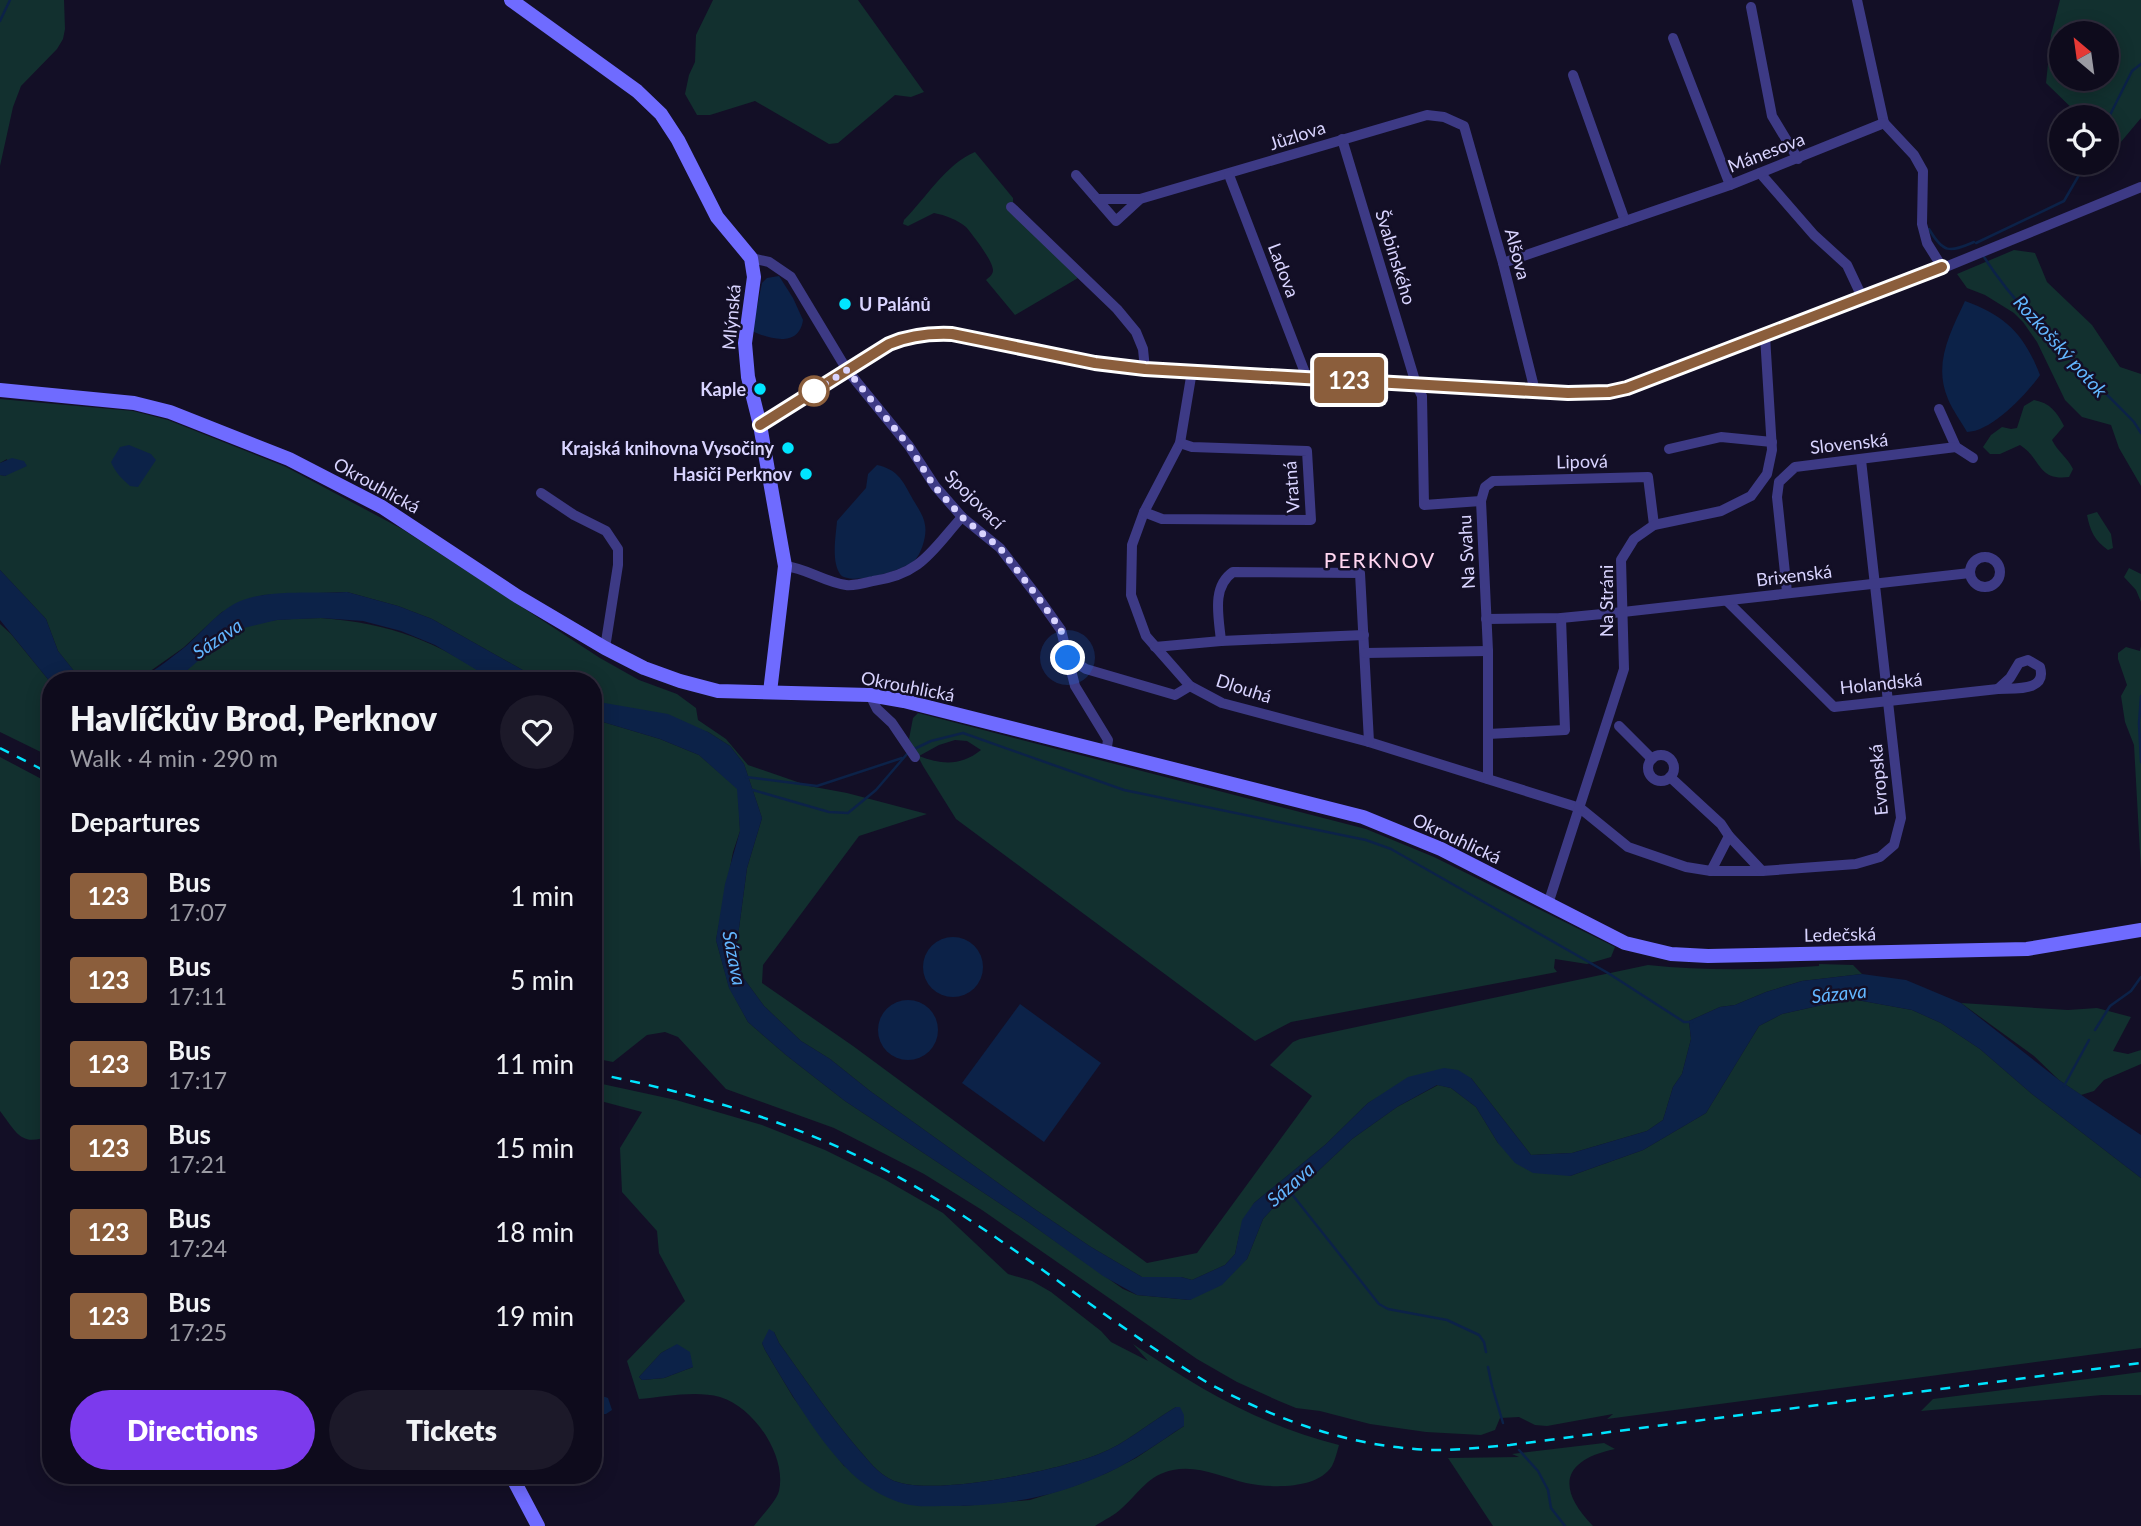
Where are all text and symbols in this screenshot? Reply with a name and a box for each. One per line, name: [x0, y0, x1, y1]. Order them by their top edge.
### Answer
north arrow: [2049, 21, 2119, 91]
map controls: [2049, 21, 2119, 175]
button: locate: [2049, 105, 2119, 175]
street label: Jůzlova: [1266, 116, 1328, 154]
street label: Mánesova: [1724, 127, 1808, 177]
street label: Švabinského: [1371, 207, 1421, 307]
street label: Alšova: [1501, 226, 1535, 282]
street label: Ladova: [1264, 240, 1304, 300]
street label: Mlýnská: [717, 283, 745, 351]
water label: Rozkošský potok: [2009, 290, 2113, 402]
place label: U Palánů: [859, 293, 931, 315]
marker: U Palánů: [837, 296, 853, 312]
line badge: 123: [1309, 357, 1389, 403]
text: 123: [1328, 365, 1370, 394]
unlabelled marker: [799, 376, 829, 406]
place label: Kaple: [700, 378, 746, 400]
marker: Kaple: [752, 381, 768, 397]
street label: Slovenská: [1809, 428, 1889, 458]
place label: Krajská knihovna Vysočiny: [561, 437, 775, 459]
marker: Krajská knihovna Vysočiny: [780, 440, 796, 456]
street label: Lipová: [1556, 450, 1608, 472]
street label: Okrouhlická: [330, 452, 424, 518]
street label: Vratná: [1278, 460, 1304, 514]
place label: Hasiči Perknov: [673, 463, 792, 485]
street label: Spojovací: [941, 465, 1010, 534]
marker: Hasiči Perknov: [798, 466, 814, 482]
street label: Na Svahu: [1453, 514, 1479, 590]
district label: PERKNOV: [1324, 547, 1436, 572]
street label: Brixenská: [1755, 559, 1833, 591]
street label: Na Stráni: [1595, 565, 1617, 637]
water label: Sázava: [188, 613, 246, 663]
your location: [1050, 640, 1085, 675]
street label: Okrouhlická: [859, 666, 957, 706]
street label: Holandská: [1839, 668, 1923, 698]
street label: Dlouhá: [1213, 669, 1275, 707]
button: heart: [500, 695, 574, 769]
text: Havlíčkův Brod, Perknov: [70, 698, 437, 738]
street label: Evropská: [1864, 743, 1892, 817]
text: Walk · 4 min · 290 m: [70, 744, 278, 772]
text: Departures: [70, 806, 200, 838]
street label: Okrouhlická: [1409, 808, 1505, 868]
text: Bus: [168, 866, 211, 898]
text: 1 min: [510, 880, 574, 912]
text: 123: [88, 881, 129, 910]
text: 17:07: [168, 898, 227, 926]
street label: Ledečská: [1804, 922, 1876, 946]
water label: Sázava: [718, 929, 752, 987]
text: Bus: [168, 950, 211, 982]
text: 5 min: [510, 964, 574, 996]
text: 123: [88, 965, 129, 994]
water label: Sázava: [1810, 979, 1868, 1007]
text: 17:11: [168, 982, 227, 1010]
text: Bus: [168, 1034, 211, 1066]
text: 11 min: [495, 1048, 574, 1080]
text: 123: [88, 1049, 129, 1078]
text: 17:17: [168, 1066, 227, 1094]
text: Bus: [168, 1118, 211, 1150]
text: 15 min: [495, 1132, 574, 1164]
text: 123: [88, 1133, 129, 1162]
text: 17:21: [168, 1150, 227, 1178]
water label: Sázava: [1262, 1157, 1318, 1211]
text: Bus: [168, 1202, 211, 1234]
text: 18 min: [495, 1216, 574, 1248]
text: 123: [88, 1217, 129, 1246]
text: 17:24: [168, 1234, 227, 1262]
text: Bus: [168, 1286, 211, 1318]
text: 19 min: [495, 1300, 574, 1332]
text: 123: [88, 1301, 129, 1330]
text: 17:25: [168, 1318, 227, 1346]
button: Directions: [70, 1390, 315, 1470]
button: Tickets: [329, 1390, 574, 1470]

